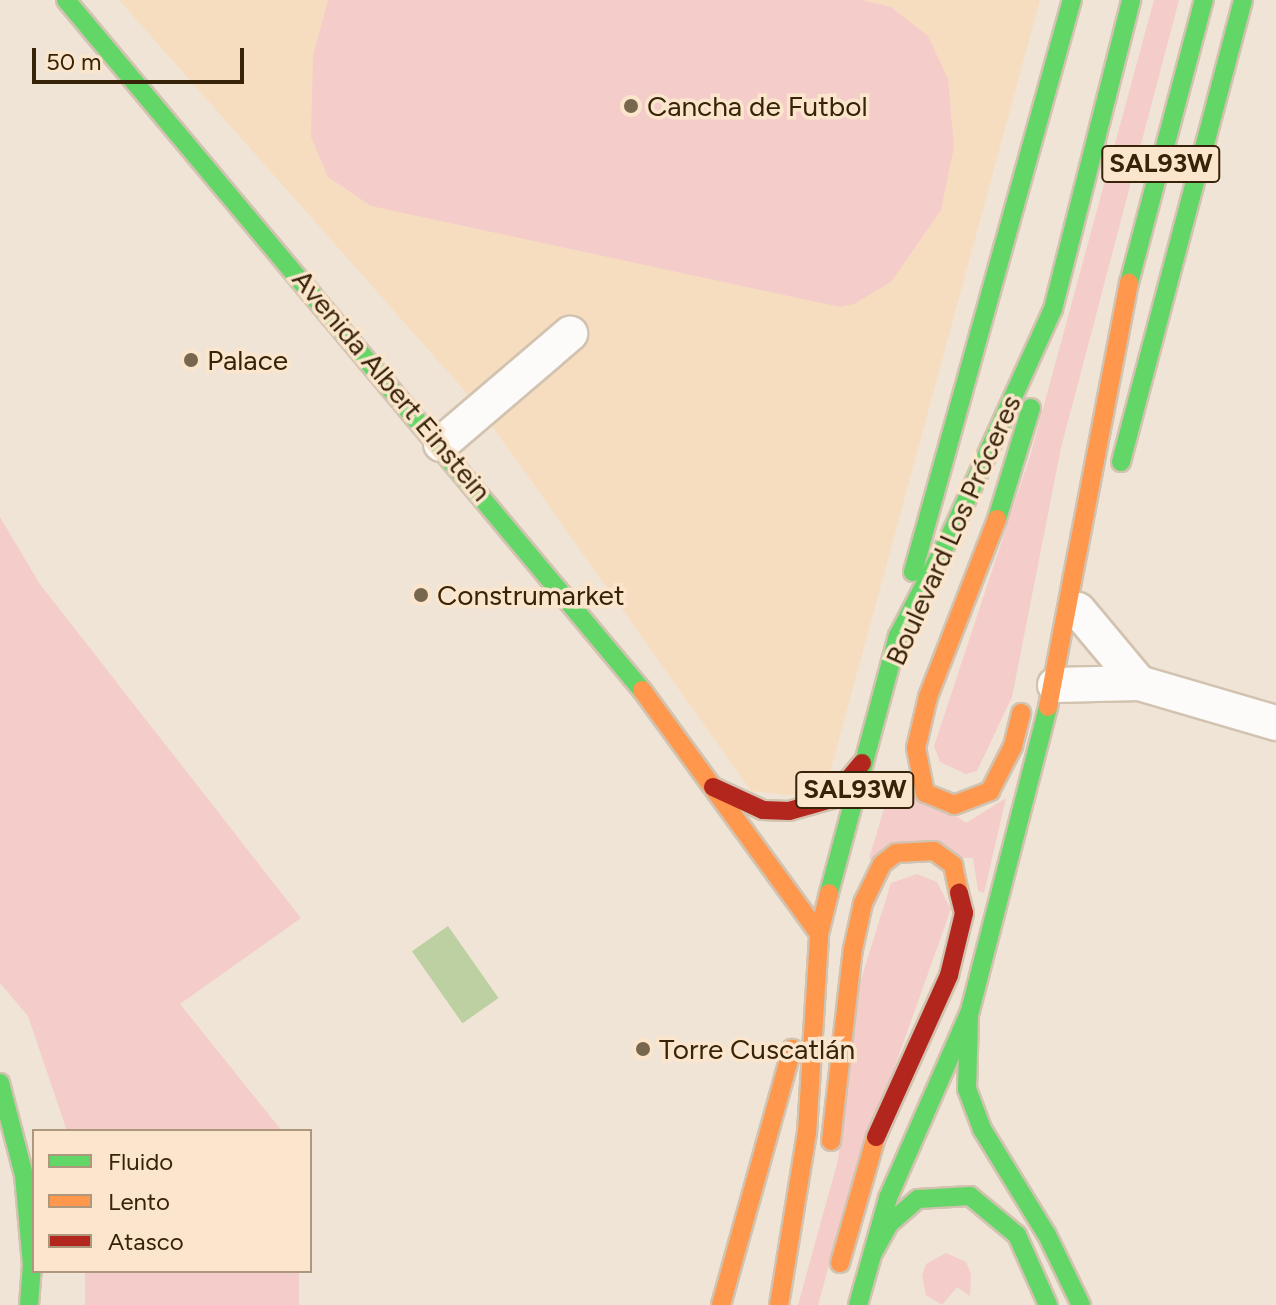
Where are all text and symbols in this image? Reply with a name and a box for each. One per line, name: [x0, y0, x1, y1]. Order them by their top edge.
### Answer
scale bar: [36, 32, 248, 82]
text: 50 m: [46, 47, 102, 76]
place label: Cancha de Futbol: [647, 89, 868, 123]
marker: Cancha de Futbol: [622, 97, 640, 115]
road number: SAL93W: [1101, 142, 1221, 186]
street label: Avenida Albert Einstein: [286, 263, 498, 507]
place label: Palace: [207, 343, 288, 377]
marker: Palace: [182, 351, 200, 369]
street label: Boulevard Los Próceres: [878, 390, 1028, 670]
place label: Construmarket: [437, 578, 624, 612]
marker: Construmarket: [412, 586, 430, 604]
road number: SAL93W: [795, 768, 915, 812]
place label: Torre Cuscatlán: [659, 1032, 855, 1066]
marker: Torre Cuscatlán: [634, 1040, 652, 1058]
legend: [32, 1129, 312, 1273]
text: Fluido: [108, 1147, 173, 1176]
text: Lento: [108, 1187, 170, 1216]
text: Atasco: [108, 1227, 184, 1256]

